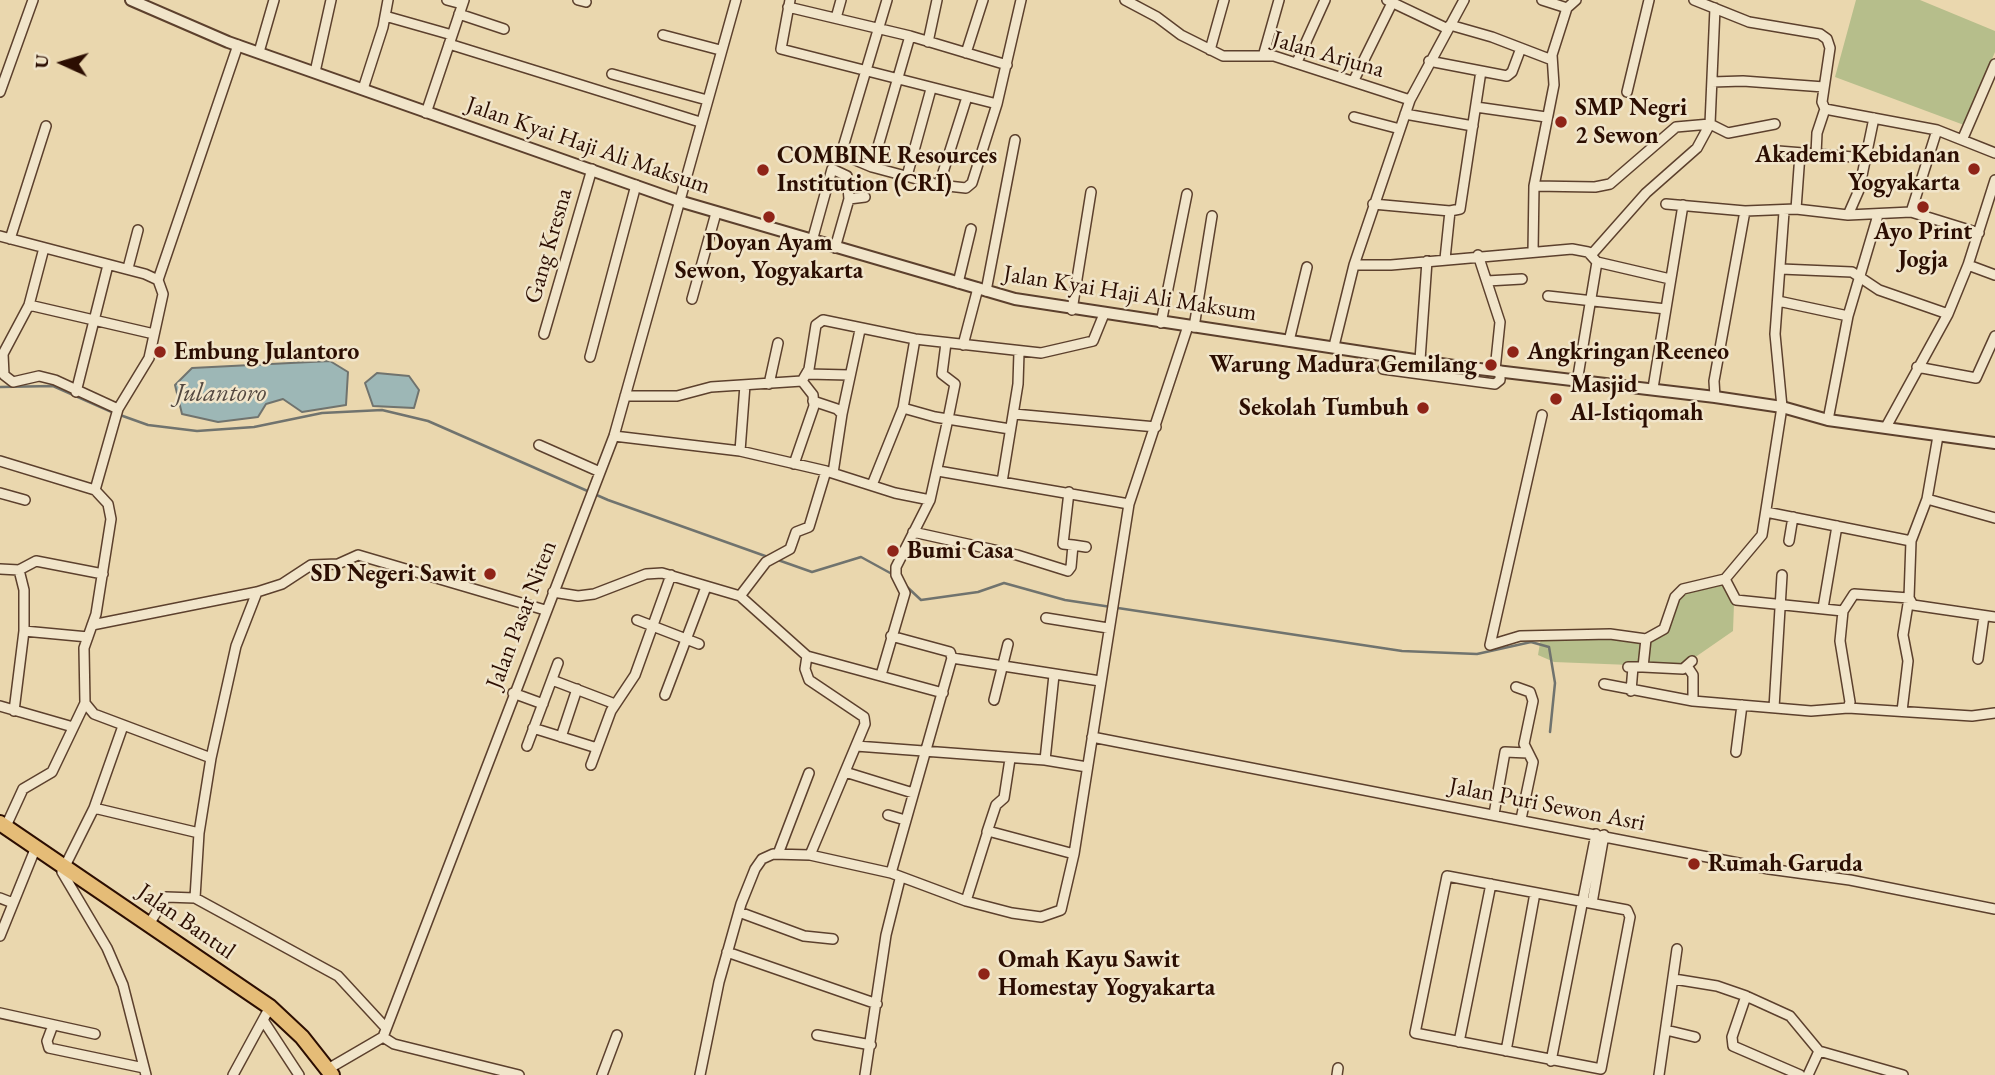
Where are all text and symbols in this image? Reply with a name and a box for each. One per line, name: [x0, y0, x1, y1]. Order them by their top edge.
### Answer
street label: Jalan Arjuna: [1269, 25, 1387, 85]
north arrow: [28, 28, 98, 98]
text: U: [29, 54, 55, 69]
street label: Jalan Kyai Haji Ali Maksum: [462, 91, 714, 201]
place label: SMP Negri 2 Sewon: [1575, 94, 1687, 150]
marker: SMP Negri 2 Sewon: [1553, 114, 1569, 130]
place label: Akademi Kebidanan Yogyakarta: [1755, 141, 1960, 197]
place label: COMBINE Resources Institution (CRI): [777, 142, 997, 198]
marker: Akademi Kebidanan Yogyakarta: [1966, 161, 1982, 177]
marker: COMBINE Resources Institution (CRI): [755, 162, 771, 178]
street label: Gang Kresna: [519, 185, 579, 307]
marker: Ayo Print Jogja: [1915, 199, 1931, 215]
marker: Doyan Ayam Sewon, Yogyakarta: [761, 209, 777, 225]
place label: Ayo Print Jogja: [1874, 218, 1972, 274]
place label: Doyan Ayam Sewon, Yogyakarta: [675, 229, 863, 285]
street label: Jalan Kyai Haji Ali Maksum: [1001, 260, 1259, 328]
place label: Embung Julantoro: [174, 338, 359, 366]
place label: Angkringan Reeneo: [1527, 338, 1729, 366]
marker: Embung Julantoro: [152, 344, 168, 360]
marker: Angkringan Reeneo: [1505, 344, 1521, 360]
place label: Warung Madura Gemilang: [1209, 351, 1477, 379]
marker: Warung Madura Gemilang: [1483, 357, 1499, 373]
place label: Masjid Al-Istiqomah: [1570, 371, 1703, 427]
water label: Julantoro: [176, 378, 266, 410]
marker: Masjid Al-Istiqomah: [1548, 391, 1564, 407]
place label: Sekolah Tumbuh: [1239, 394, 1409, 422]
marker: Sekolah Tumbuh: [1415, 400, 1431, 416]
street label: Jalan Pasar Niten: [480, 537, 564, 693]
place label: Bumi Casa: [907, 537, 1014, 565]
marker: Bumi Casa: [885, 543, 901, 559]
place label: SD Negeri Sawit: [311, 560, 476, 588]
marker: SD Negeri Sawit: [482, 566, 498, 582]
street label: Jalan Puri Sewon Asri: [1447, 772, 1647, 838]
place label: Rumah Garuda: [1708, 850, 1863, 878]
marker: Rumah Garuda: [1686, 856, 1702, 872]
street label: Jalan Bantul: [132, 878, 240, 966]
place label: Omah Kayu Sawit Homestay Yogyakarta: [998, 946, 1215, 1002]
marker: Omah Kayu Sawit Homestay Yogyakarta: [976, 966, 992, 982]

